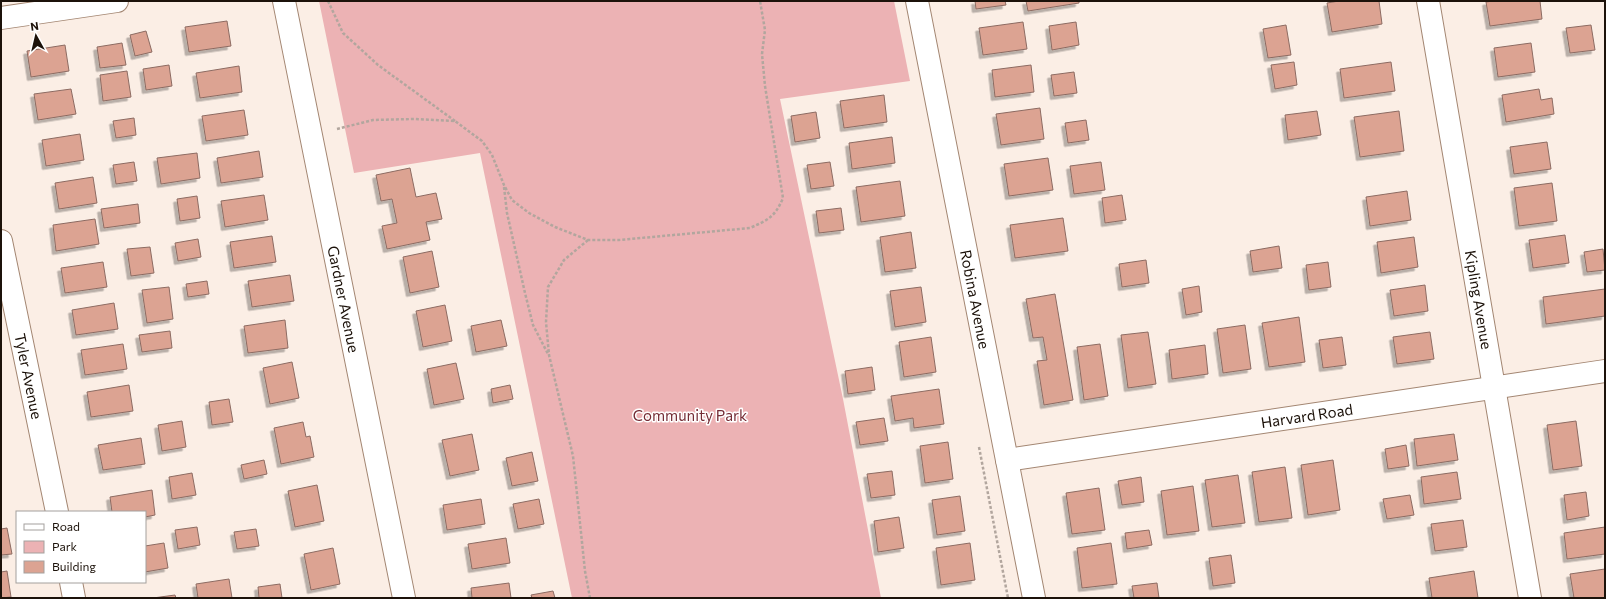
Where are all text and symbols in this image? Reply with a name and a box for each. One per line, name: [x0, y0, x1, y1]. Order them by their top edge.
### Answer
north arrow: [16, 16, 56, 56]
text: N: [30, 19, 40, 33]
street label: Gardner Avenue: [324, 244, 363, 354]
street label: Robina Avenue: [957, 248, 994, 351]
street label: Kipling Avenue: [1462, 249, 1496, 351]
street label: Tyler Avenue: [11, 332, 47, 421]
street label: Harvard Road: [1259, 400, 1354, 431]
park label: Community Park: [633, 406, 747, 424]
legend: [16, 511, 146, 583]
text: Road: [52, 519, 80, 533]
text: Park: [52, 539, 78, 553]
text: Building: [52, 559, 96, 573]

